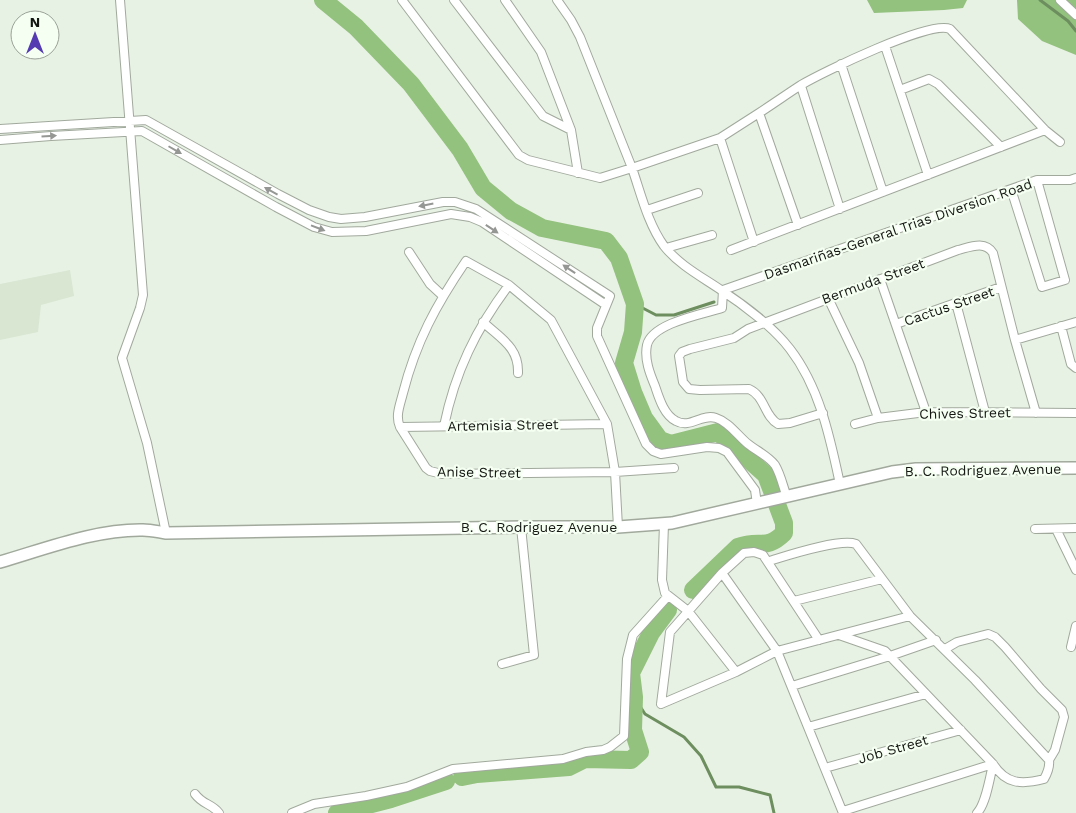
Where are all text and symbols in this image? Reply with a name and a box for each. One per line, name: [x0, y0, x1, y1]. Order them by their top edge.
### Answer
north arrow: [10, 10, 60, 60]
text: N: [30, 14, 40, 30]
one-way arrow: [41, 132, 57, 140]
one-way arrow: [168, 146, 182, 154]
street label: Dasmariñas-General Trias Diversion Road: [762, 175, 1034, 283]
one-way arrow: [264, 186, 278, 195]
one-way arrow: [419, 201, 434, 209]
one-way arrow: [485, 224, 498, 234]
one-way arrow: [310, 225, 325, 232]
street label: Bermuda Street: [819, 255, 927, 307]
one-way arrow: [563, 265, 576, 274]
street label: Cactus Street: [902, 283, 996, 329]
street label: Chives Street: [919, 404, 1011, 422]
street label: Artemisia Street: [447, 416, 559, 434]
street label: B. C. Rodriguez Avenue: [905, 461, 1061, 479]
street label: Anise Street: [437, 463, 521, 481]
street label: B. C. Rodriguez Avenue: [461, 519, 617, 535]
street label: Job Street: [856, 731, 930, 767]

